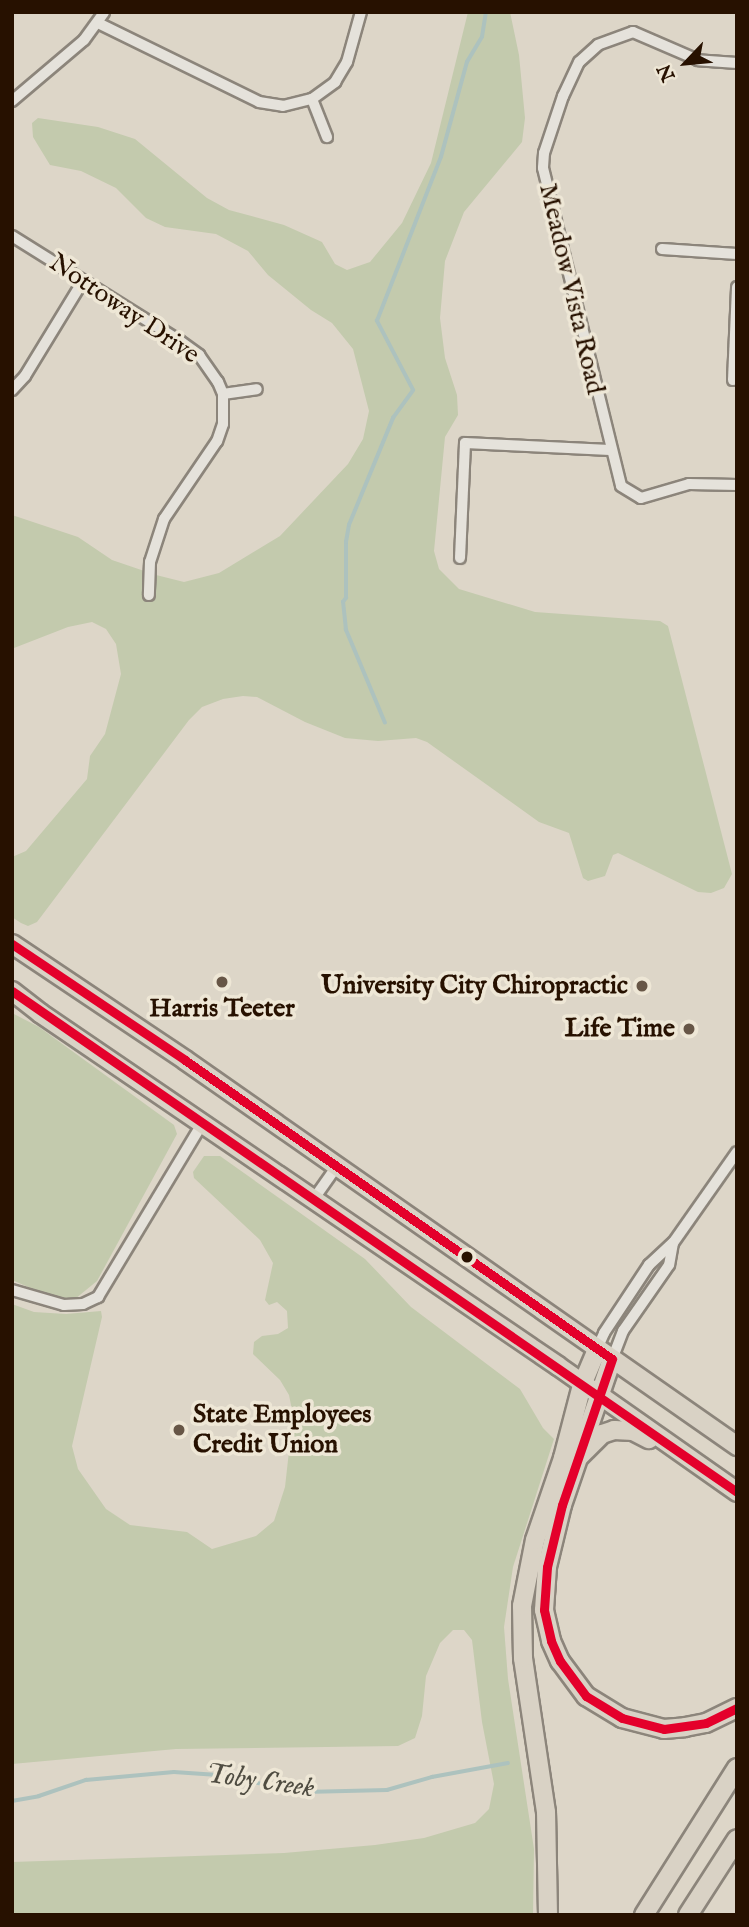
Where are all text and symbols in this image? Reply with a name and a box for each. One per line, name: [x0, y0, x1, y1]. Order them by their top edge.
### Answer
north arrow: [651, 28, 721, 98]
text: N: [653, 60, 682, 85]
street label: Meadow Vista Road: [532, 181, 610, 397]
street label: Nottoway Drive: [43, 247, 205, 371]
place label: University City Chiropractic: [321, 970, 628, 1002]
marker: Harris Teeter: [214, 974, 230, 990]
marker: University City Chiropractic: [634, 978, 650, 994]
place label: Harris Teeter: [149, 993, 295, 1025]
place label: Life Time: [565, 1013, 675, 1045]
marker: Life Time: [681, 1021, 697, 1037]
unlabelled marker: [460, 1250, 474, 1264]
place label: State Employees Credit Union: [193, 1399, 371, 1460]
marker: State Employees Credit Union: [171, 1422, 187, 1438]
water label: Toby Creek: [204, 1758, 316, 1806]

